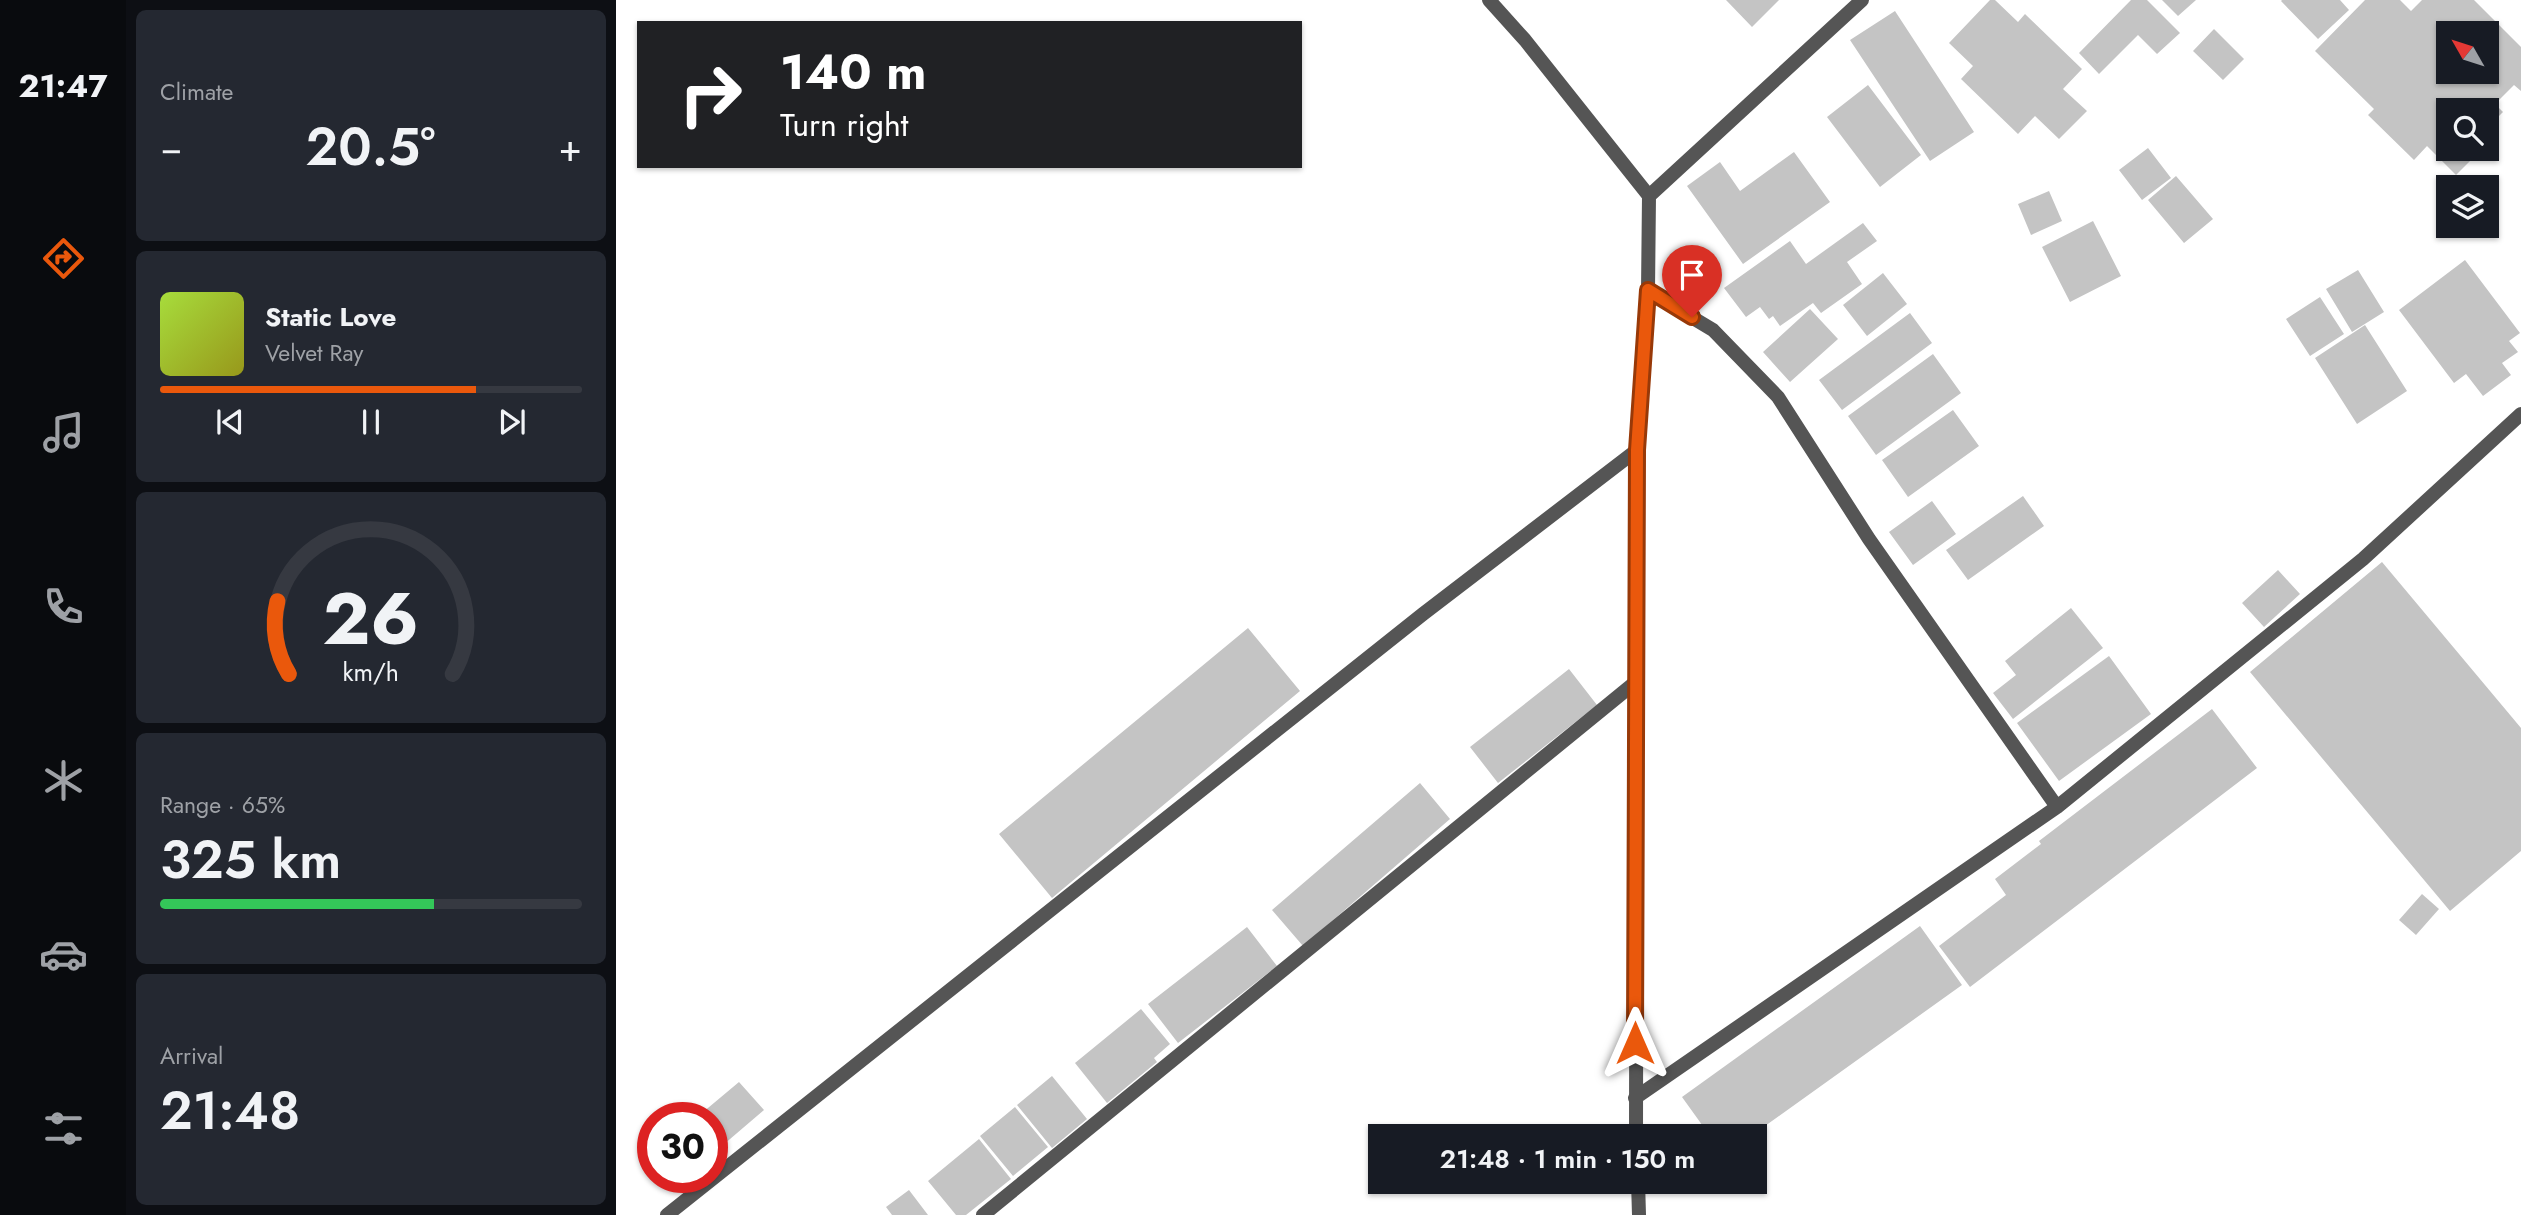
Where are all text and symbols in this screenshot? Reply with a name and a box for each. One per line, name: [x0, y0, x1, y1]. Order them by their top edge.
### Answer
north arrow: [2436, 21, 2499, 84]
map controls: [2436, 21, 2499, 238]
text: 140 m: [780, 37, 926, 107]
icon: right: [665, 49, 756, 140]
text: 21:47: [18, 63, 108, 109]
text: Climate: [160, 75, 233, 109]
button: search: [2436, 98, 2499, 161]
text: Turn right: [780, 102, 909, 148]
text: 20.5°: [306, 109, 435, 185]
text: −: [160, 120, 182, 175]
text: +: [559, 120, 582, 175]
button: layers: [2436, 175, 2499, 238]
icon: directions: [39, 234, 88, 283]
pin: [1662, 245, 1722, 317]
icon: arrive: [1673, 256, 1711, 294]
text: Static Love: [265, 298, 397, 336]
text: Velvet Ray: [265, 336, 363, 370]
icon: previous: [211, 403, 249, 441]
icon: pause: [352, 403, 390, 441]
icon: next: [493, 403, 531, 441]
icon: music: [39, 408, 88, 457]
text: 26: [323, 566, 419, 671]
icon: phone: [39, 582, 88, 631]
text: km/h: [343, 653, 399, 689]
icon: climate: [39, 756, 88, 805]
text: Range · 65%: [160, 788, 285, 822]
text: 325 km: [160, 822, 341, 898]
icon: car: [39, 930, 88, 979]
position arrow: [1598, 1006, 1672, 1080]
text: Arrival: [160, 1039, 223, 1073]
text: 21:48: [160, 1073, 300, 1149]
speed limit sign: 30: [637, 1102, 728, 1193]
icon: filters: [39, 1104, 88, 1153]
text: 21:48 · 1 min · 150 m: [1440, 1140, 1695, 1178]

